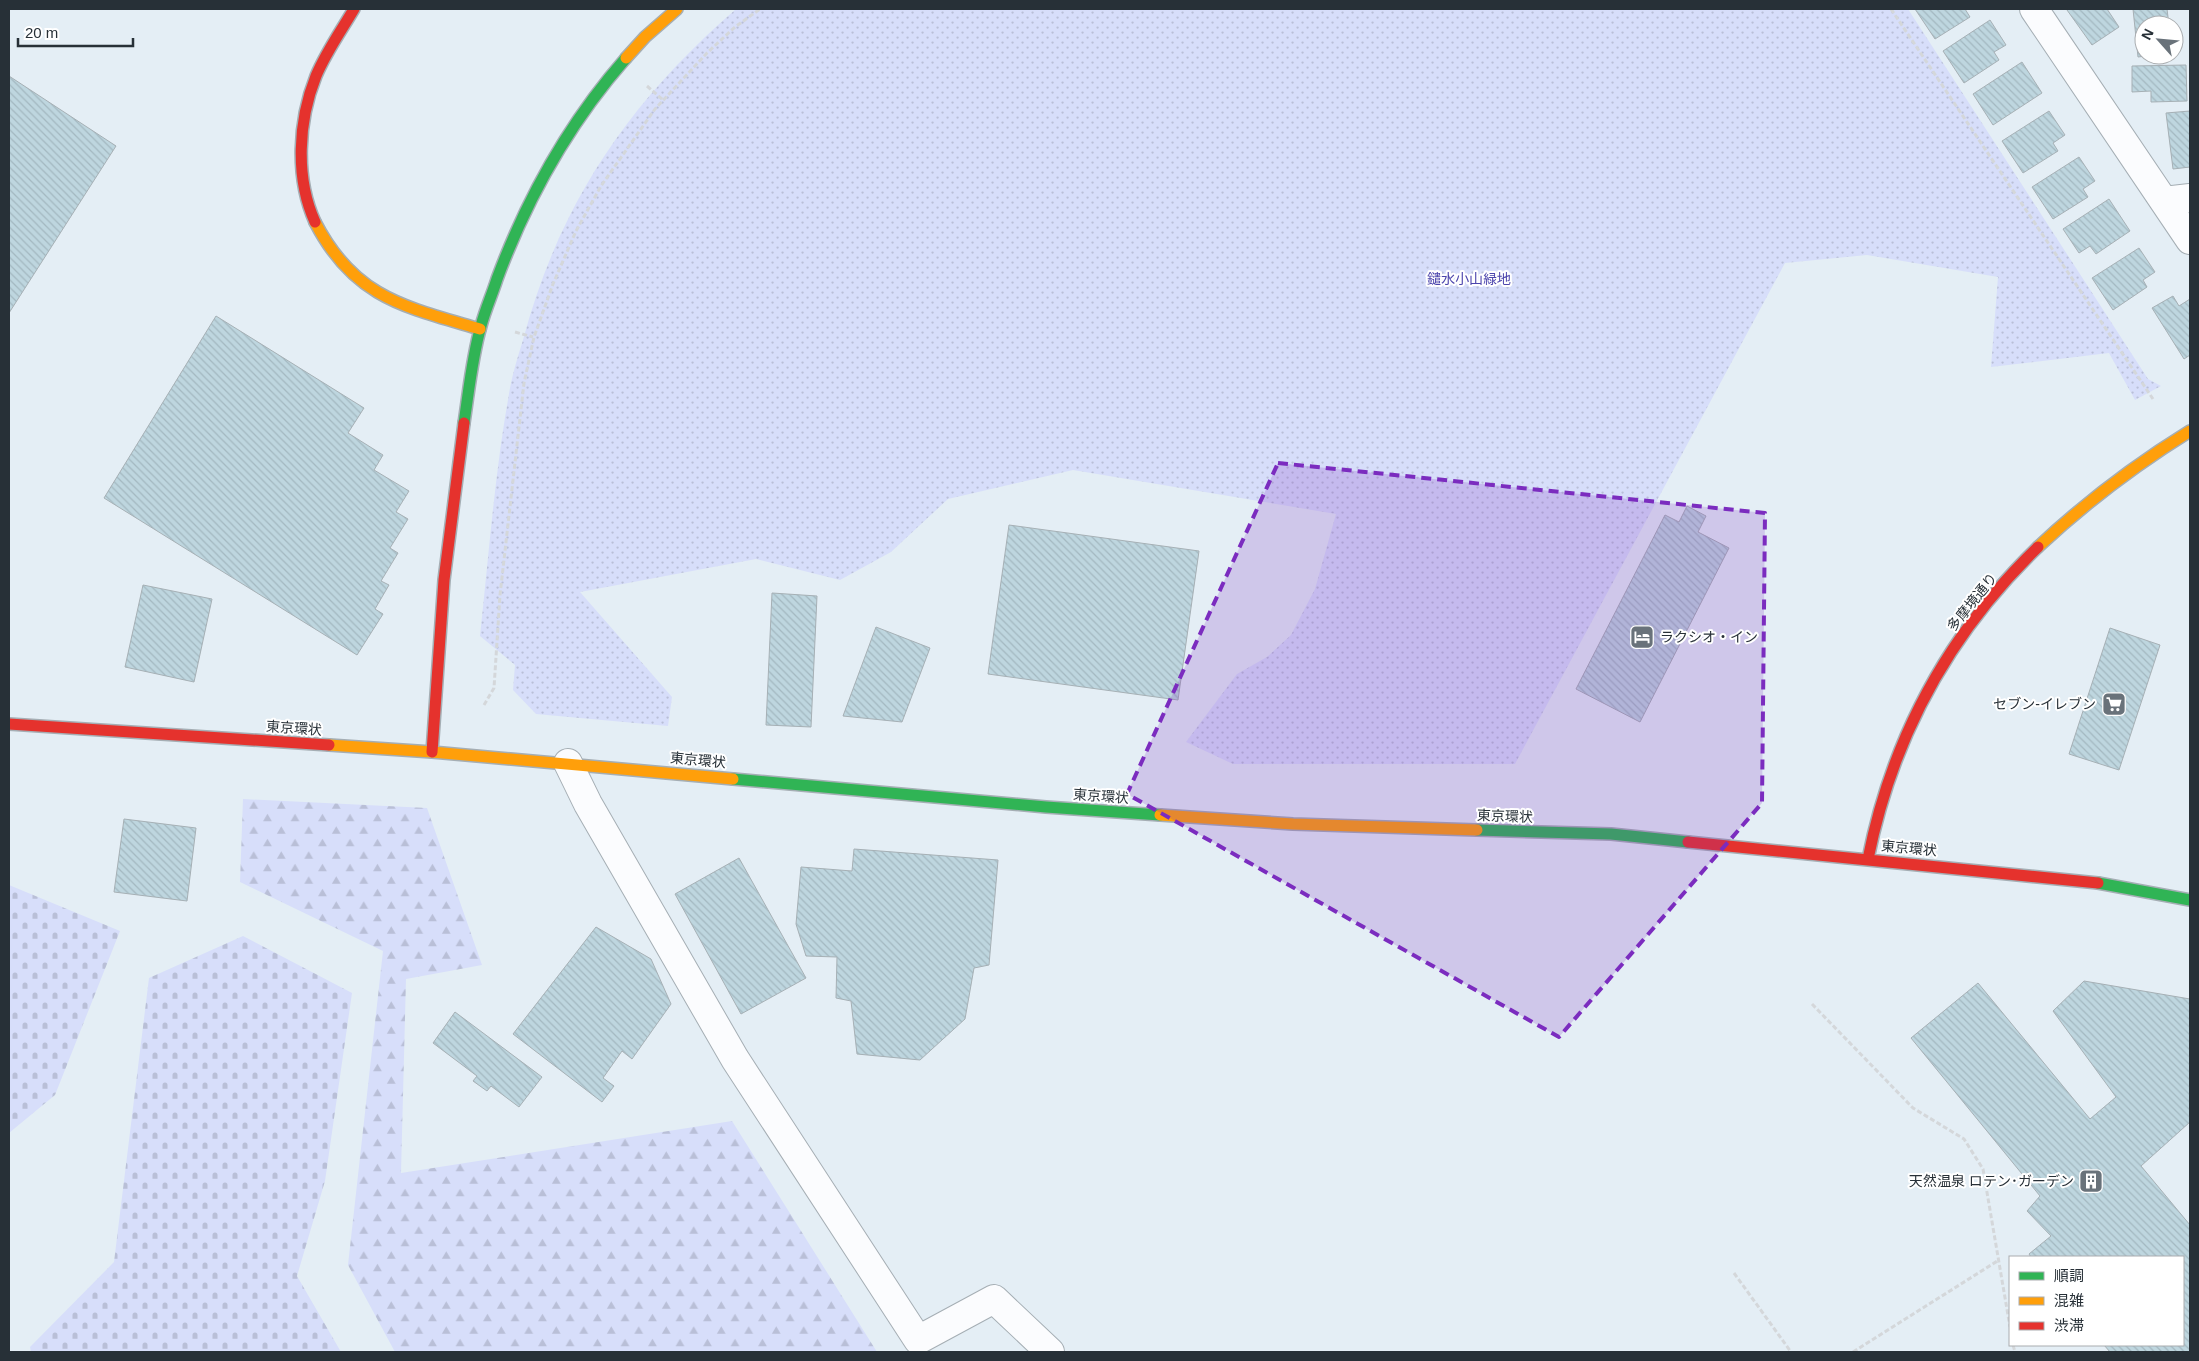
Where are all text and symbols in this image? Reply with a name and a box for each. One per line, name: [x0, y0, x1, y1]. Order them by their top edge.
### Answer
scale bar: [18, 15, 132, 47]
north arrow: [2134, 15, 2184, 65]
text: 20 m: [25, 24, 58, 41]
text: N: [2138, 26, 2157, 42]
park label: 鑓水小山緑地: [1427, 271, 1511, 287]
street label: 多摩境通り: [1944, 570, 2000, 634]
hotel icon: ラクシオ・イン: [1629, 624, 1655, 650]
place label: ラクシオ・イン: [1660, 629, 1758, 645]
supermarket icon: セブン-イレブン: [2101, 691, 2127, 717]
place label: セブン-イレブン: [1993, 696, 2096, 712]
street label: 東京環状: [266, 718, 322, 738]
street label: 東京環状: [669, 750, 727, 770]
street label: 東京環状: [1073, 786, 1129, 806]
street label: 東京環状: [1477, 807, 1533, 825]
street label: 東京環状: [1880, 838, 1938, 858]
building icon: 天然温泉 ロテン･ガーデン: [2078, 1168, 2104, 1194]
place label: 天然温泉 ロテン･ガーデン: [1909, 1173, 2074, 1189]
legend: [2009, 1256, 2184, 1346]
text: 順調: [2054, 1267, 2084, 1284]
text: 混雑: [2054, 1292, 2084, 1309]
text: 渋滞: [2054, 1317, 2084, 1334]

